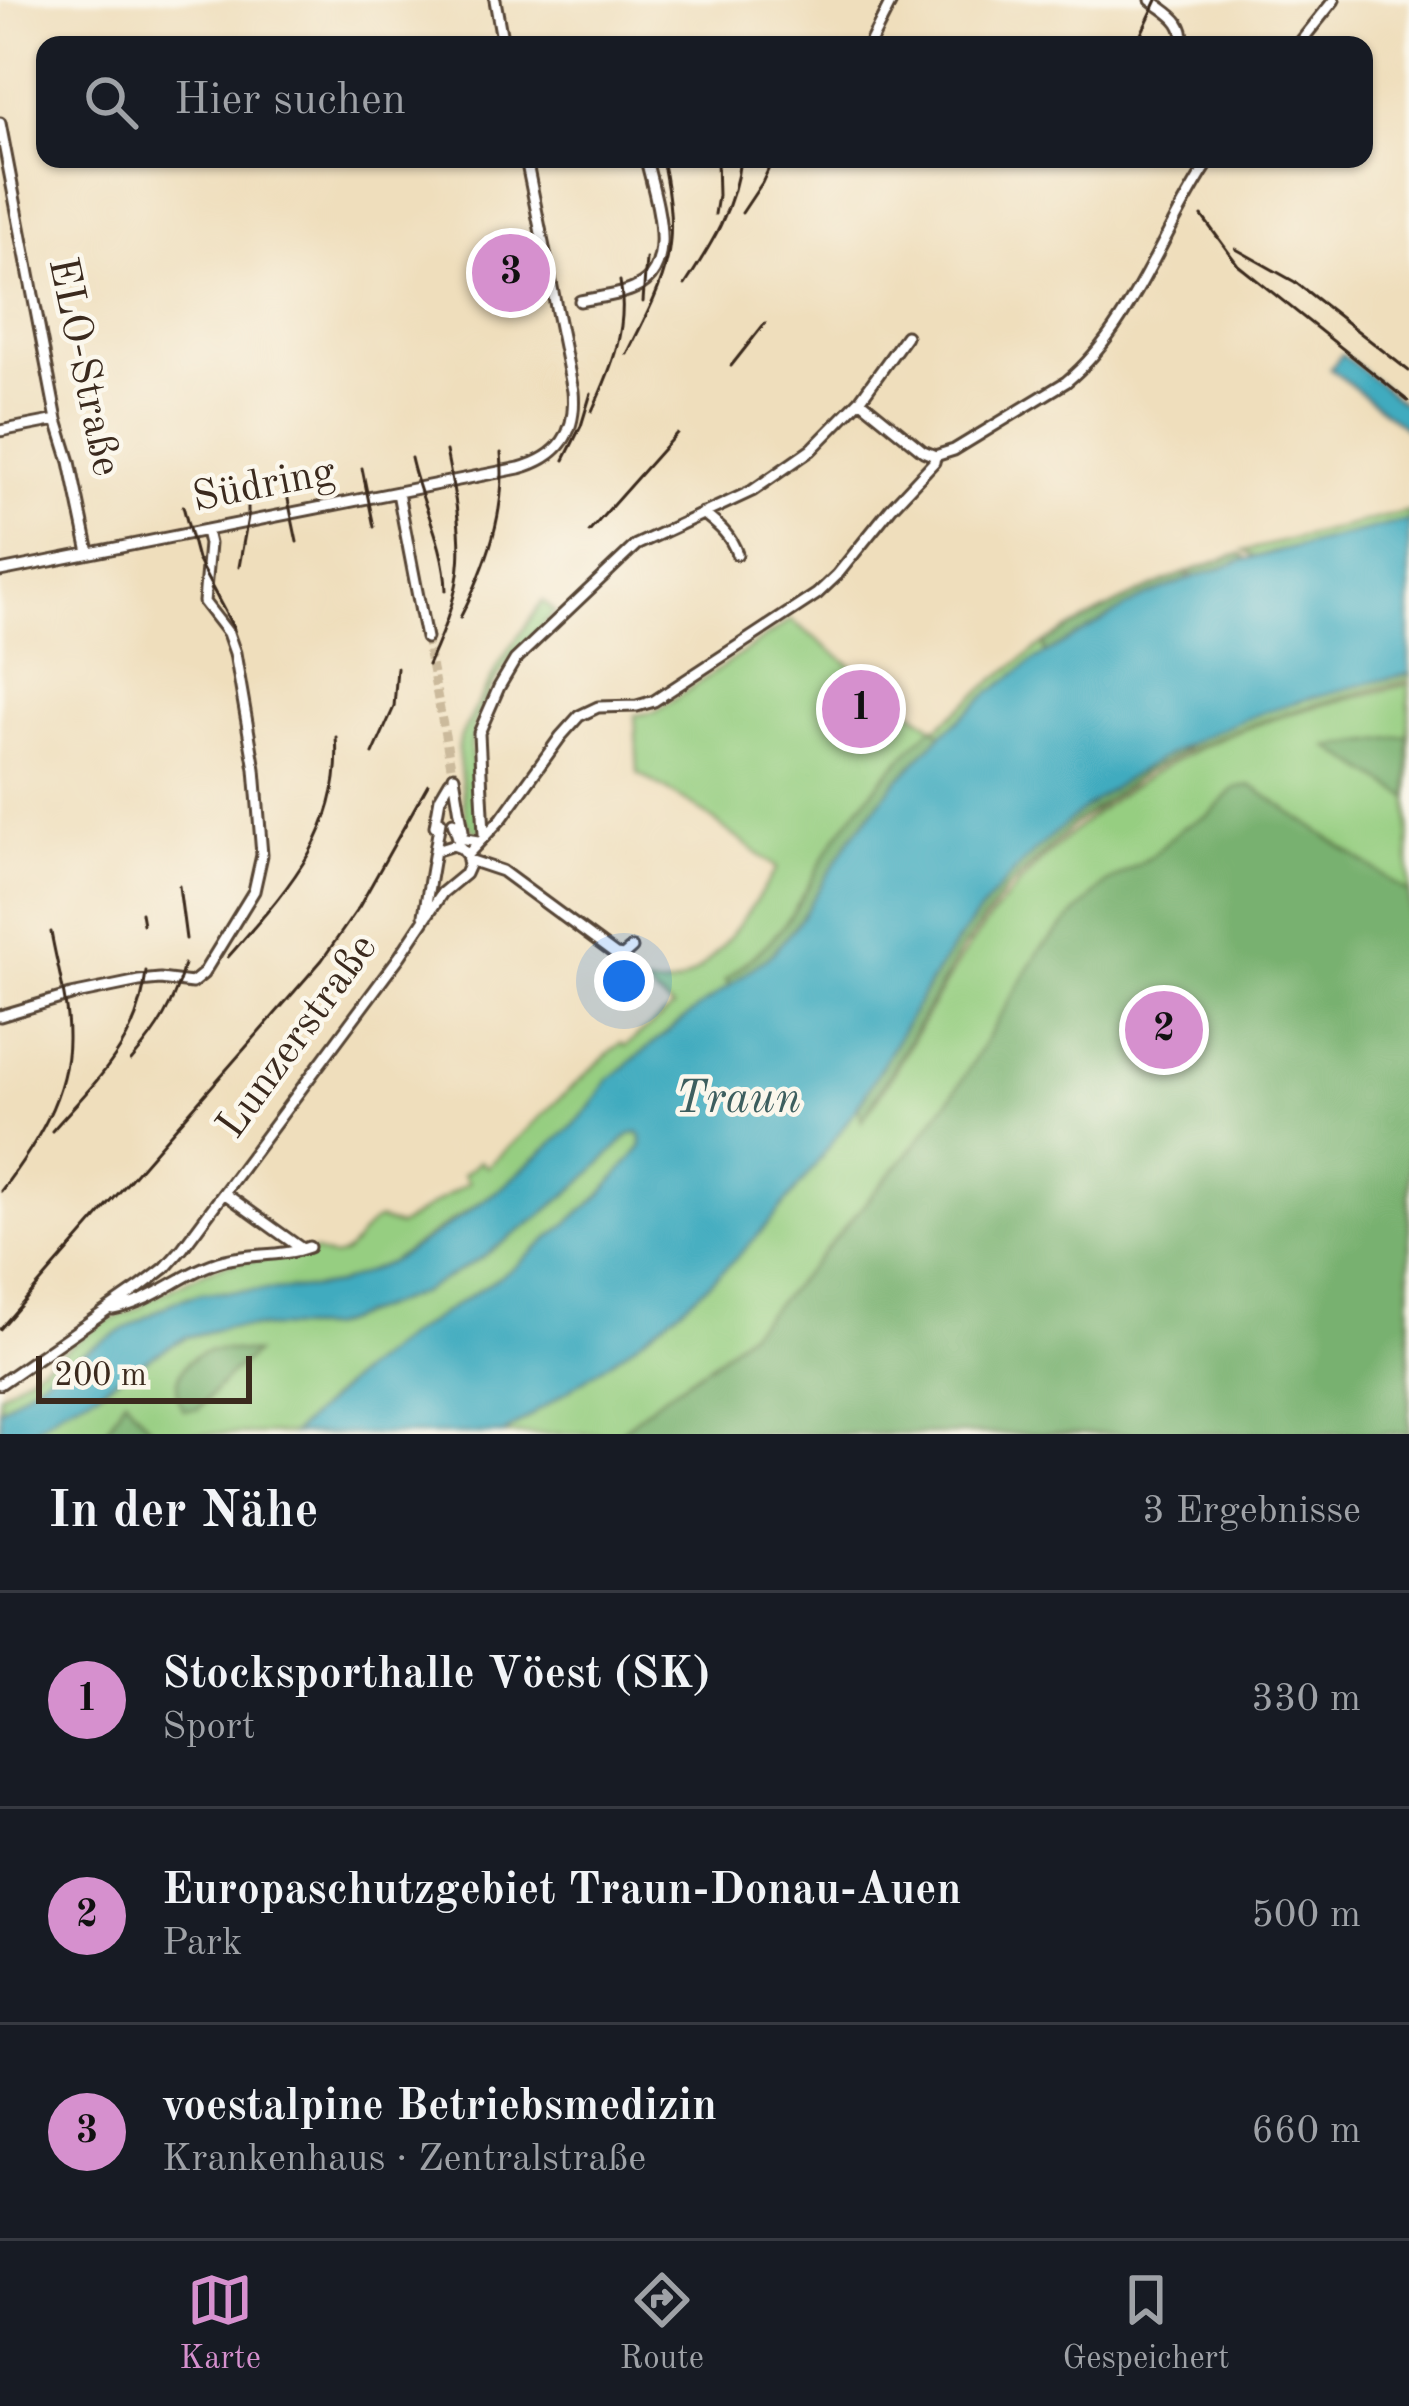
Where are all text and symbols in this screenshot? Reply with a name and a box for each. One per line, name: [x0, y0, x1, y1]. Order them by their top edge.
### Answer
search box: [36, 36, 1373, 168]
icon: search: [78, 69, 144, 135]
text: Hier suchen: [174, 79, 406, 124]
pin: 3: [472, 228, 550, 318]
street label: ELO-Straße: [39, 254, 127, 480]
street label: Südring: [189, 452, 339, 520]
pin: 1: [822, 664, 900, 754]
street label: Lunzerstraße: [210, 927, 386, 1147]
your location: [594, 951, 654, 1011]
pin: 2: [1125, 985, 1203, 1075]
water label: Traun: [675, 1078, 801, 1123]
scale bar: [36, 1350, 252, 1403]
text: 200 m: [54, 1360, 147, 1393]
text: In der Nähe: [48, 1487, 319, 1538]
text: 3 Ergebnisse: [1142, 1492, 1361, 1531]
text: Stocksporthalle Vöest (SK): [162, 1653, 710, 1698]
text: 1: [76, 1680, 98, 1719]
text: 330 m: [1251, 1680, 1361, 1719]
text: Sport: [162, 1708, 255, 1747]
text: Europaschutzgebiet Traun-Donau-Auen: [162, 1869, 962, 1914]
text: 2: [76, 1896, 98, 1935]
text: 500 m: [1251, 1896, 1361, 1935]
text: Park: [162, 1924, 242, 1963]
text: voestalpine Betriebsmedizin: [162, 2085, 717, 2130]
text: 3: [76, 2112, 98, 2151]
text: 660 m: [1251, 2112, 1361, 2151]
text: Krankenhaus · Zentralstraße: [162, 2140, 646, 2179]
tab: Karte: [179, 2267, 261, 2380]
tab: Route: [620, 2267, 704, 2380]
tab: Gespeichert: [1063, 2267, 1230, 2380]

